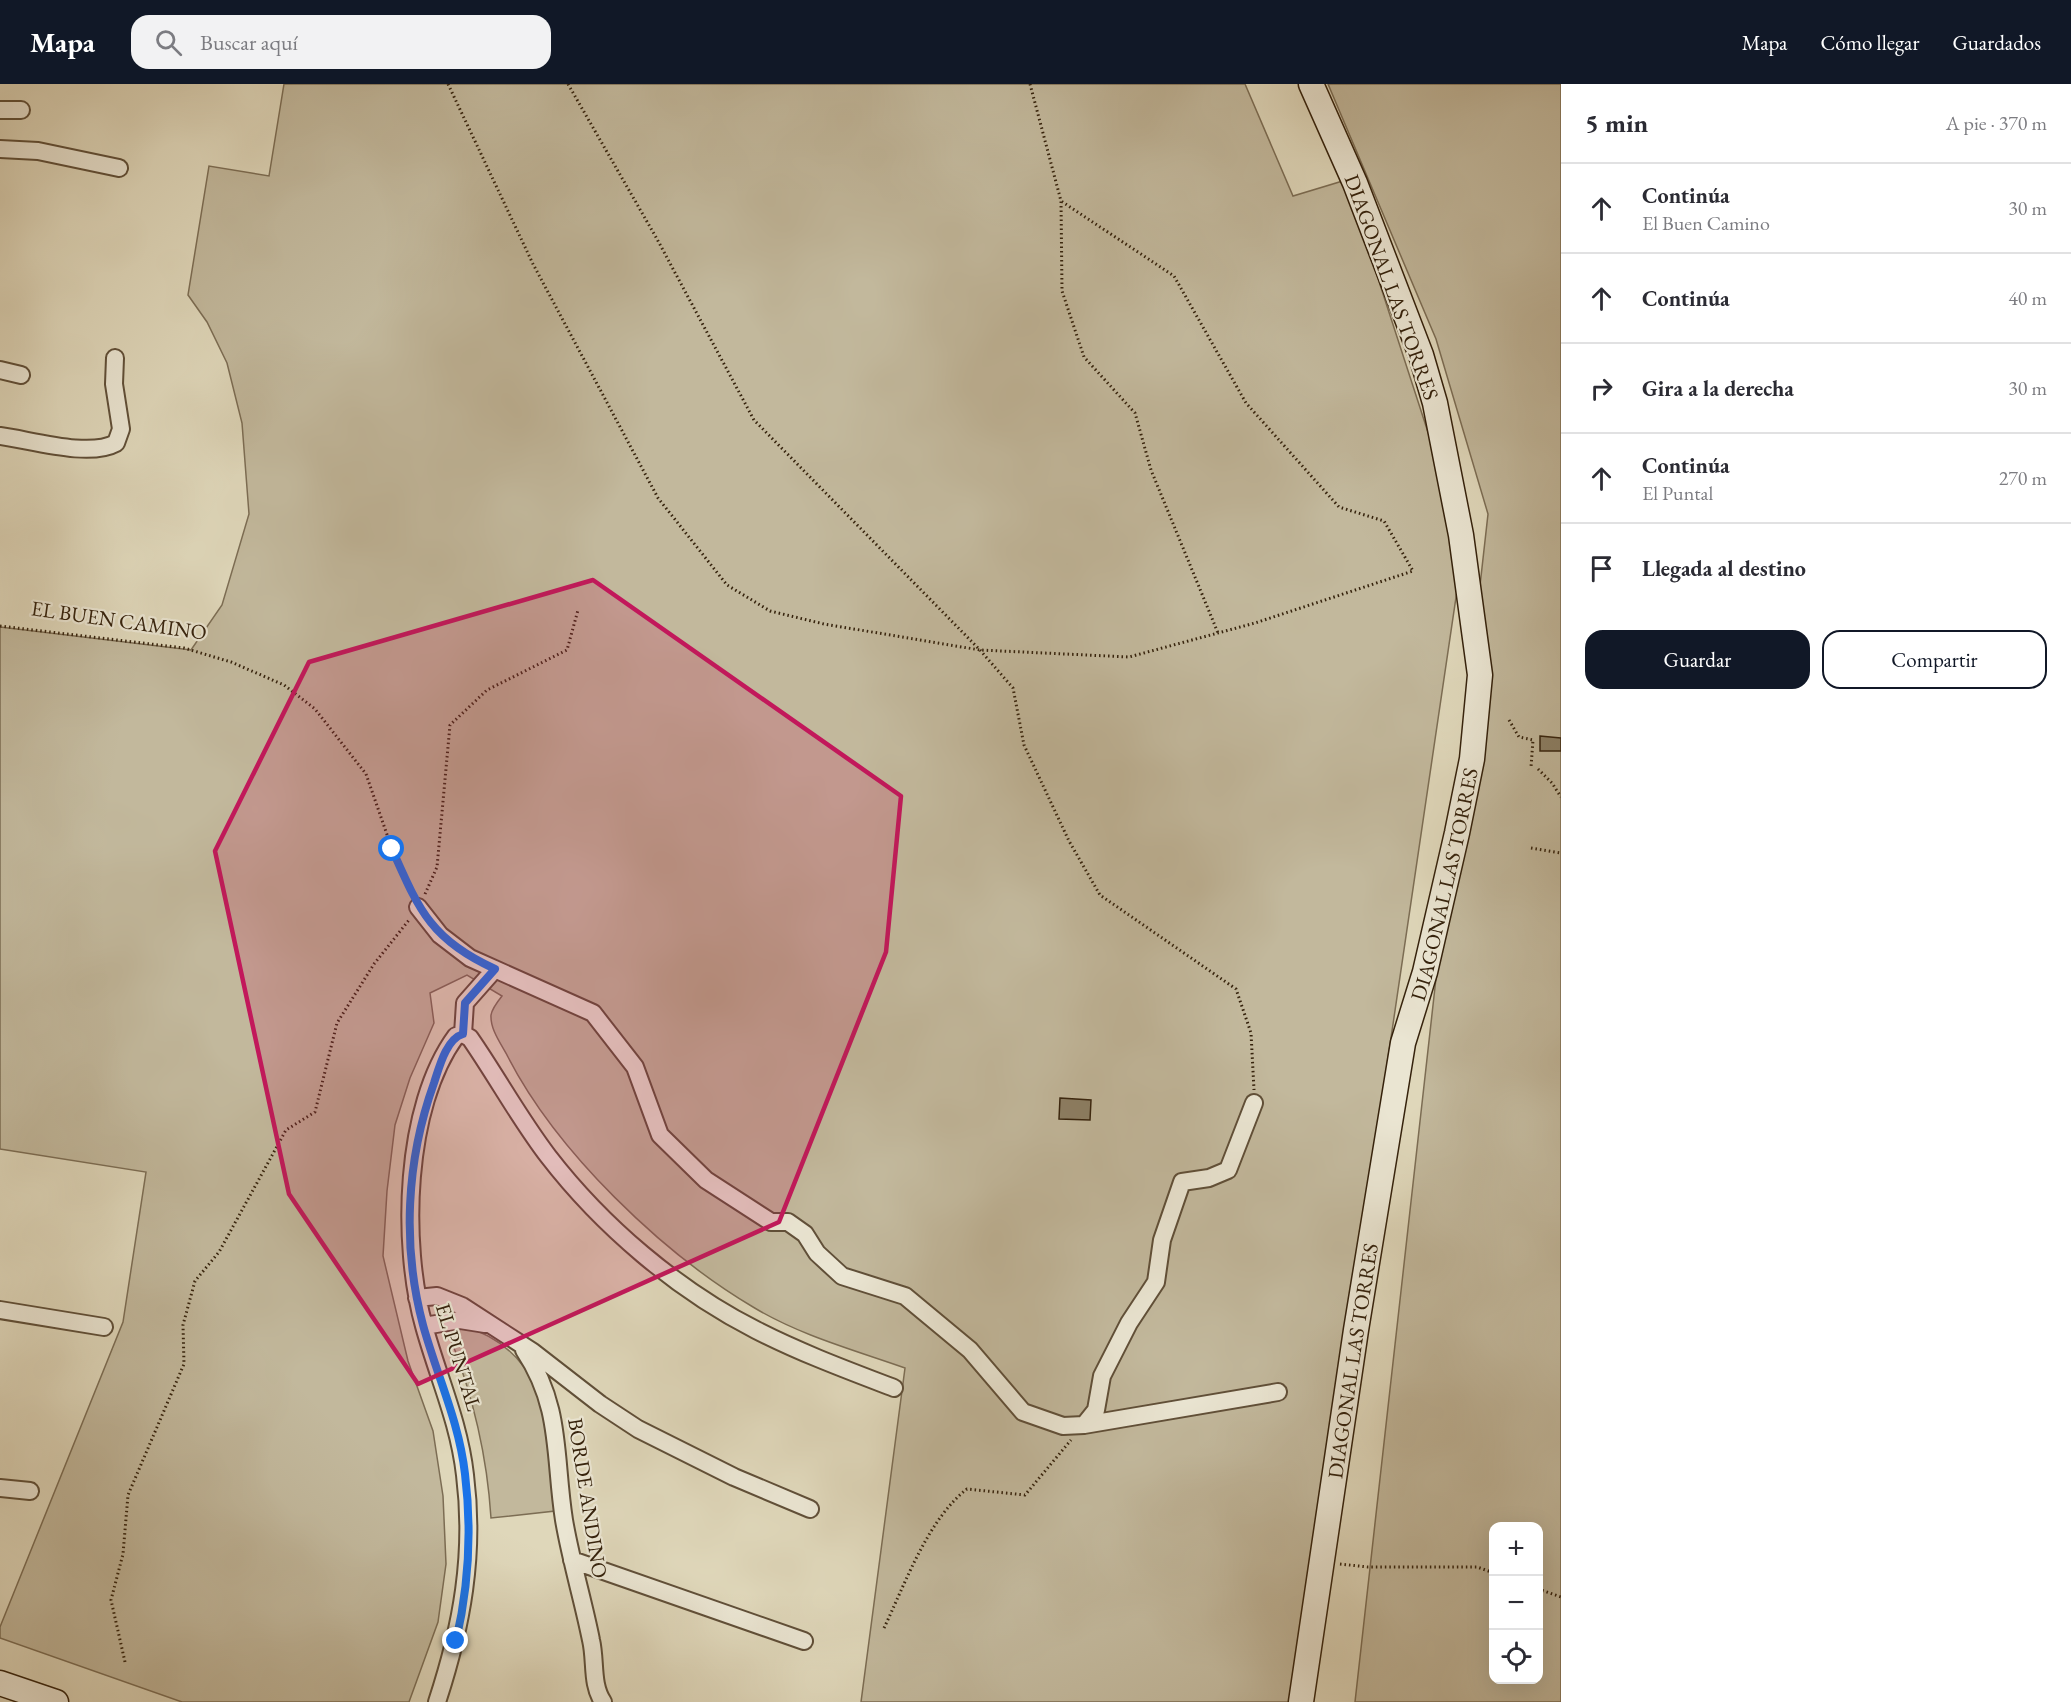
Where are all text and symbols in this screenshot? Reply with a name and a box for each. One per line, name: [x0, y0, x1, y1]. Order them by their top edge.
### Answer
search box: [131, 15, 551, 69]
text: Mapa: [30, 24, 95, 60]
icon: search: [152, 26, 185, 59]
text: Buscar aquí: [200, 28, 298, 57]
text: Mapa: [1742, 29, 1787, 56]
text: Cómo llegar: [1820, 29, 1919, 56]
text: Guardados: [1952, 29, 2041, 56]
text: 5 min: [1585, 106, 1648, 140]
text: A pie · 370 m: [1946, 110, 2047, 136]
street label: DIAGONAL LAS TORRES: [1339, 171, 1445, 403]
text: Continúa: [1642, 181, 1730, 210]
icon: ahead: [1585, 192, 1618, 225]
text: 30 m: [2008, 195, 2047, 221]
text: El Buen Camino: [1642, 210, 1770, 236]
icon: ahead: [1585, 282, 1618, 315]
text: Continúa: [1642, 284, 1730, 313]
text: 40 m: [2008, 285, 2047, 311]
icon: right: [1585, 372, 1618, 405]
text: Gira a la derecha: [1642, 374, 1794, 403]
text: 30 m: [2008, 375, 2047, 401]
text: Continúa: [1642, 451, 1730, 480]
icon: ahead: [1585, 462, 1618, 495]
text: 270 m: [1999, 465, 2047, 491]
text: El Puntal: [1642, 480, 1713, 506]
icon: arrive: [1585, 552, 1618, 585]
text: Llegada al destino: [1642, 554, 1806, 583]
street label: EL BUEN CAMINO: [29, 594, 209, 646]
button: Guardar: [1585, 630, 1810, 689]
button: Compartir: [1822, 630, 2047, 689]
street label: DIAGONAL LAS TORRES: [1403, 765, 1483, 1004]
route start: [378, 835, 404, 861]
street label: DIAGONAL LAS TORRES: [1321, 1241, 1384, 1480]
street label: EL PUNTAL: [430, 1300, 488, 1415]
street label: BORDE ANDINO: [562, 1416, 614, 1580]
map controls: [1489, 1522, 1543, 1684]
button: +: [1489, 1522, 1543, 1576]
button: −: [1489, 1576, 1543, 1630]
route end: [442, 1627, 468, 1653]
button: locate: [1489, 1630, 1543, 1684]

